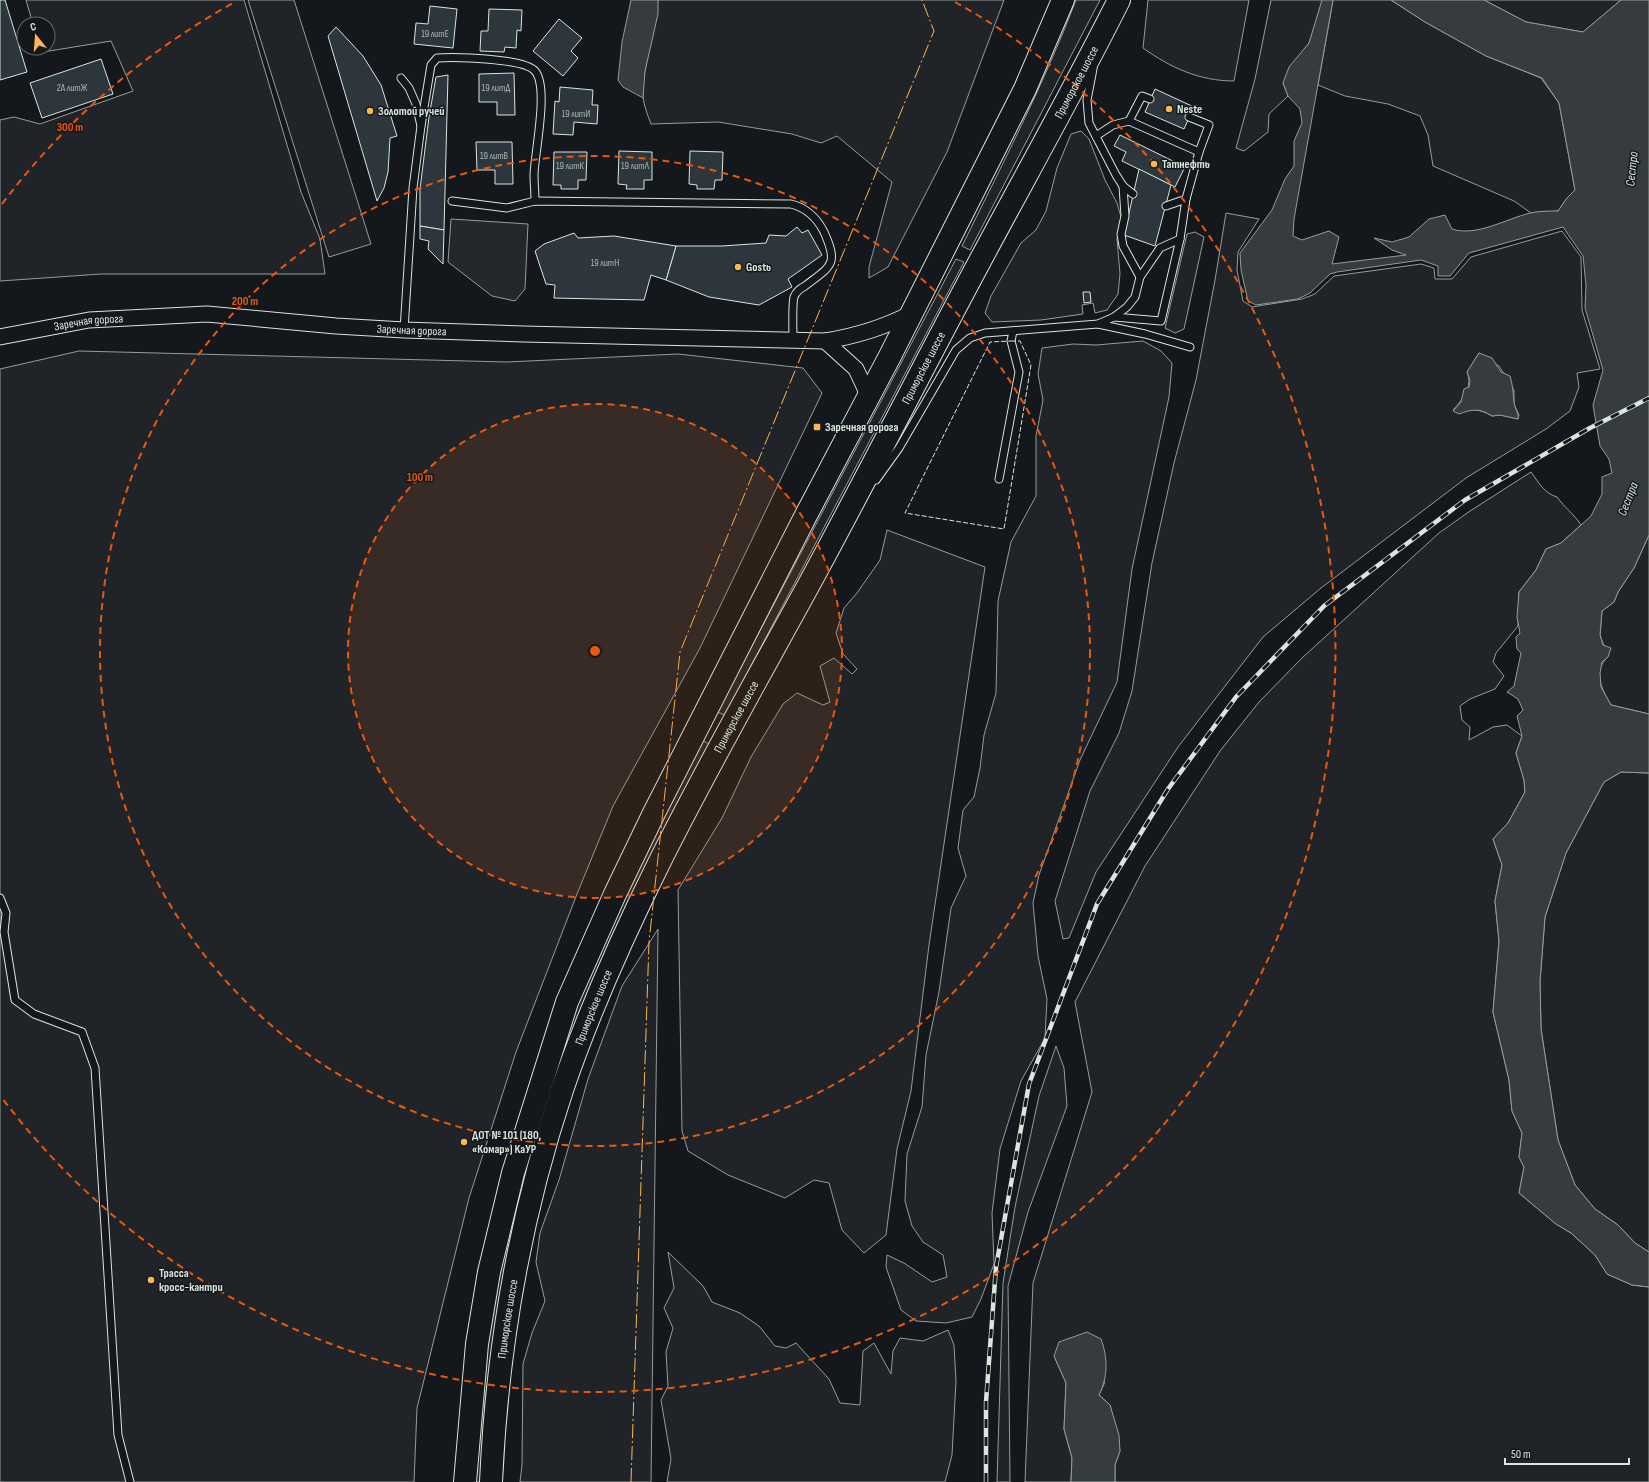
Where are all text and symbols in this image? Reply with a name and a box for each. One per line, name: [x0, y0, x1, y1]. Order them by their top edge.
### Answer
north arrow: [16, 16, 56, 56]
text: С: [29, 20, 38, 34]
house number: 19 литЕ: [421, 28, 449, 40]
street label: Приморское шоссе: [1051, 43, 1102, 121]
house number: 2А литЖ: [57, 82, 88, 94]
house number: 19 литД: [482, 82, 510, 94]
place label: Neste: [1177, 102, 1202, 117]
place label: Золотой ручей: [378, 104, 445, 119]
marker: Neste: [1164, 104, 1174, 114]
marker: Золотой ручей: [365, 106, 375, 116]
house number: 19 литИ: [562, 108, 590, 120]
text: 300 m: [57, 120, 83, 135]
house number: 19 литВ: [480, 150, 509, 162]
water label: Сестра: [1622, 150, 1642, 187]
place label: Татнефть: [1162, 157, 1210, 172]
marker: Татнефть: [1149, 159, 1159, 169]
house number: 19 литК: [556, 160, 585, 172]
house number: 19 литЛ: [621, 160, 650, 172]
house number: 19 литН: [591, 257, 619, 269]
place label: Gostь: [746, 260, 771, 275]
marker: Gostь: [733, 262, 743, 272]
text: 200 m: [232, 294, 258, 309]
street label: Заречная дорога: [53, 311, 124, 334]
street label: Заречная дорога: [376, 321, 447, 339]
street label: Приморское шоссе: [898, 329, 949, 407]
place label: Заречная дорога: [825, 420, 899, 435]
marker: Заречная дорога: [812, 422, 822, 432]
text: 100 m: [407, 470, 433, 485]
water label: Сестра: [1614, 479, 1642, 518]
centre of rings: [588, 644, 602, 658]
street label: Приморское шоссе: [710, 678, 762, 755]
street label: Приморское шоссе: [571, 967, 616, 1047]
place label: ДОТ № 101 (180, «Комар») КаУР: [472, 1128, 541, 1157]
marker: ДОТ № 101 (180, «Комар») КаУР: [459, 1137, 469, 1147]
place label: Трасса кросс-кантри: [159, 1266, 223, 1295]
marker: Трасса кросс-кантри: [146, 1275, 156, 1285]
street label: Приморское шоссе: [494, 1278, 521, 1359]
scale bar: [1505, 1440, 1629, 1466]
text: 50 m: [1511, 1447, 1531, 1462]

